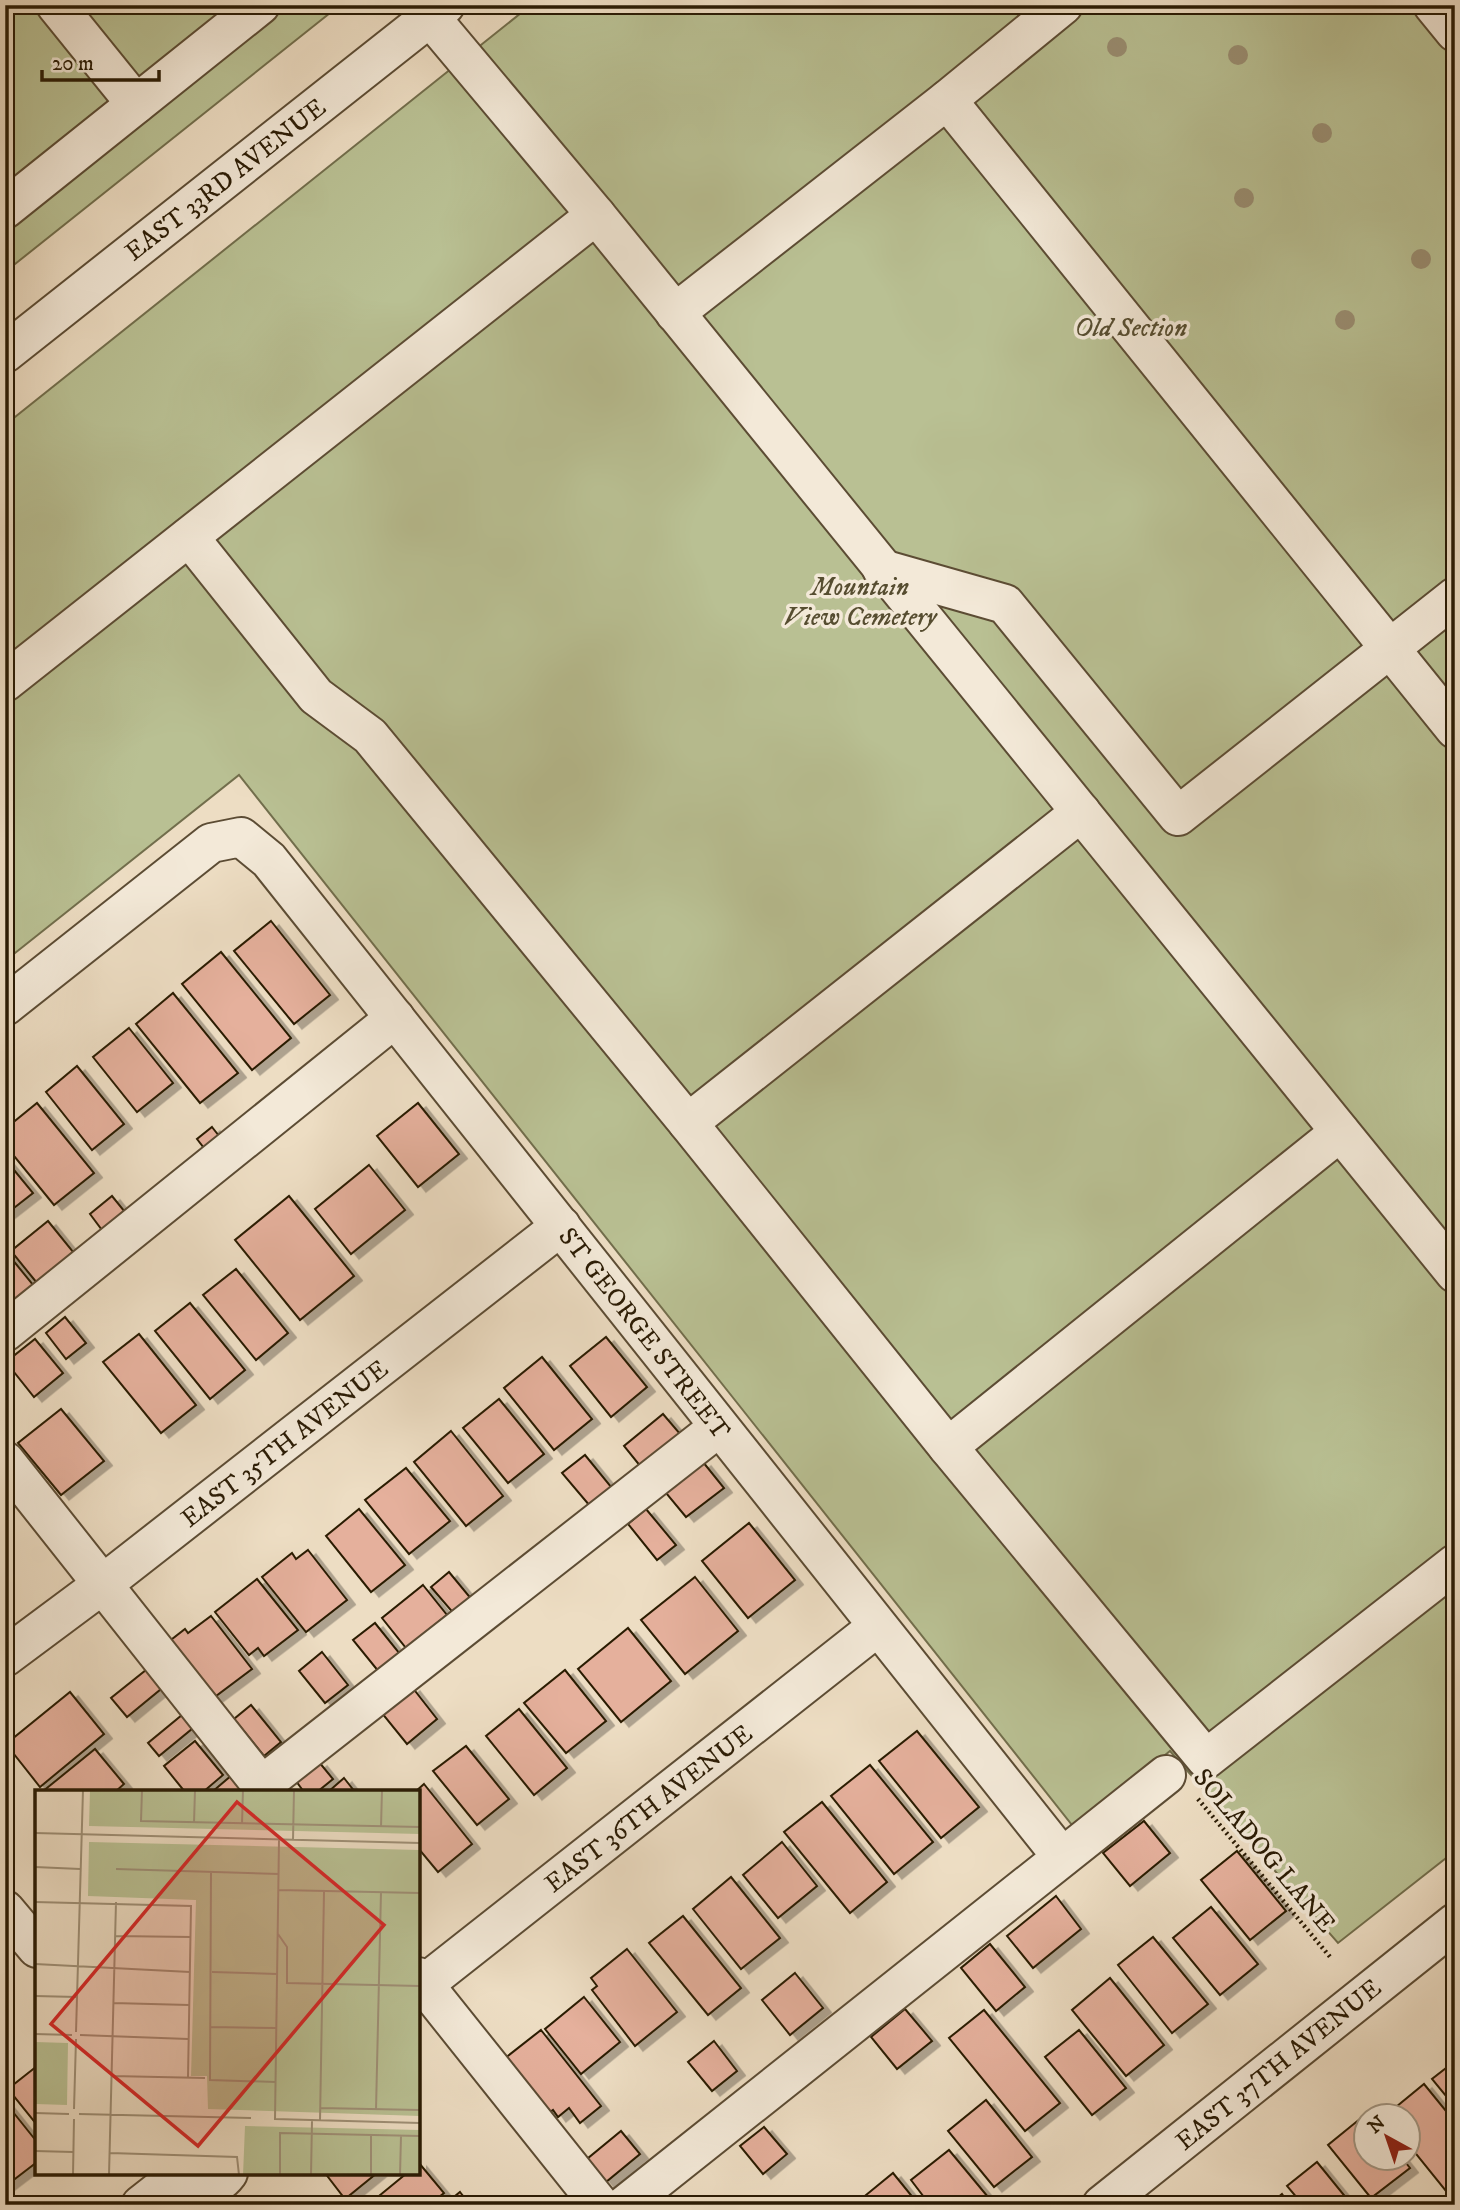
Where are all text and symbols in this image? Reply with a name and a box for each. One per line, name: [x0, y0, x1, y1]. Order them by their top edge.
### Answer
scale bar: [42, 38, 159, 82]
text: 20 m: [52, 51, 94, 77]
street label: EAST 33RD AVENUE: [119, 91, 333, 269]
park label: Old Section: [1075, 312, 1187, 345]
park label: Mountain View Cemetery: [784, 571, 938, 634]
street label: ST GEORGE STREET: [551, 1221, 737, 1447]
street label: EAST 35TH AVENUE: [175, 1353, 395, 1535]
street label: EAST 36TH AVENUE: [538, 1718, 759, 1901]
street label: SOLADOG LANE: [1185, 1762, 1342, 1940]
inset map: [35, 1790, 420, 2175]
street label: EAST 37TH AVENUE: [1169, 1972, 1387, 2156]
north arrow: [1352, 2102, 1422, 2172]

